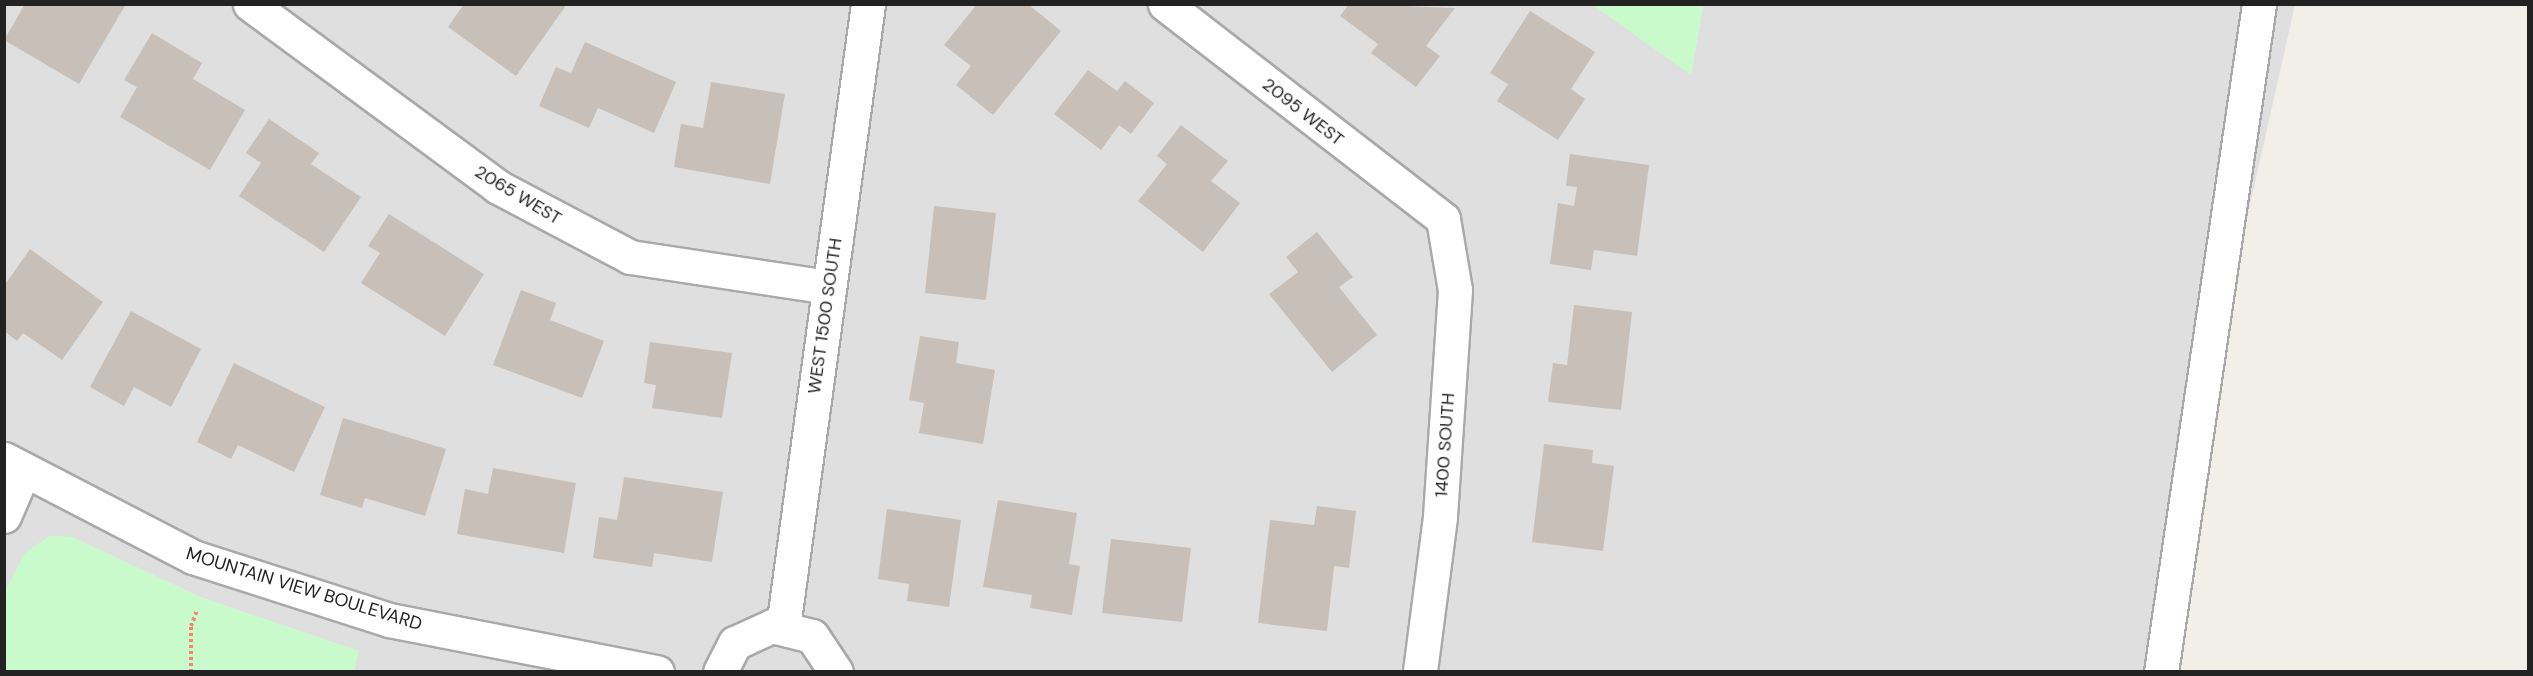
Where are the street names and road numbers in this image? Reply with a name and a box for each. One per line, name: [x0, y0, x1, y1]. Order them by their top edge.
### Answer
street label: 2095 WEST: [1258, 74, 1348, 150]
street label: 2065 WEST: [471, 161, 565, 229]
street label: WEST 1500 SOUTH: [803, 237, 847, 395]
street label: 1400 SOUTH: [1431, 392, 1459, 498]
street label: MOUNTAIN VIEW BOULEVARD: [183, 543, 425, 635]

